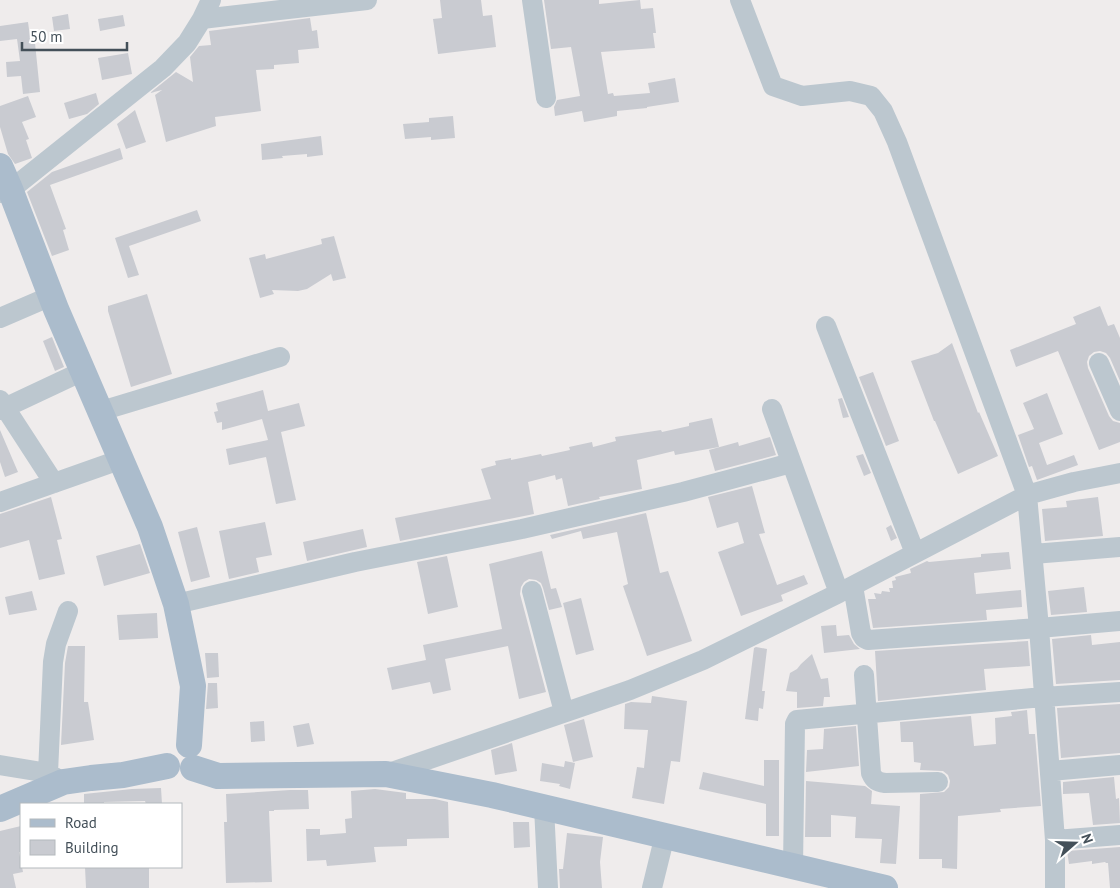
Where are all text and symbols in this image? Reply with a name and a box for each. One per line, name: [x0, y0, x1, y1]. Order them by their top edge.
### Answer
scale bar: [22, 20, 128, 52]
text: 50 m: [30, 27, 63, 46]
legend: [20, 803, 182, 868]
text: Road: [65, 813, 97, 832]
north arrow: [1050, 818, 1100, 868]
text: N: [1077, 831, 1097, 846]
text: Building: [65, 838, 119, 857]

